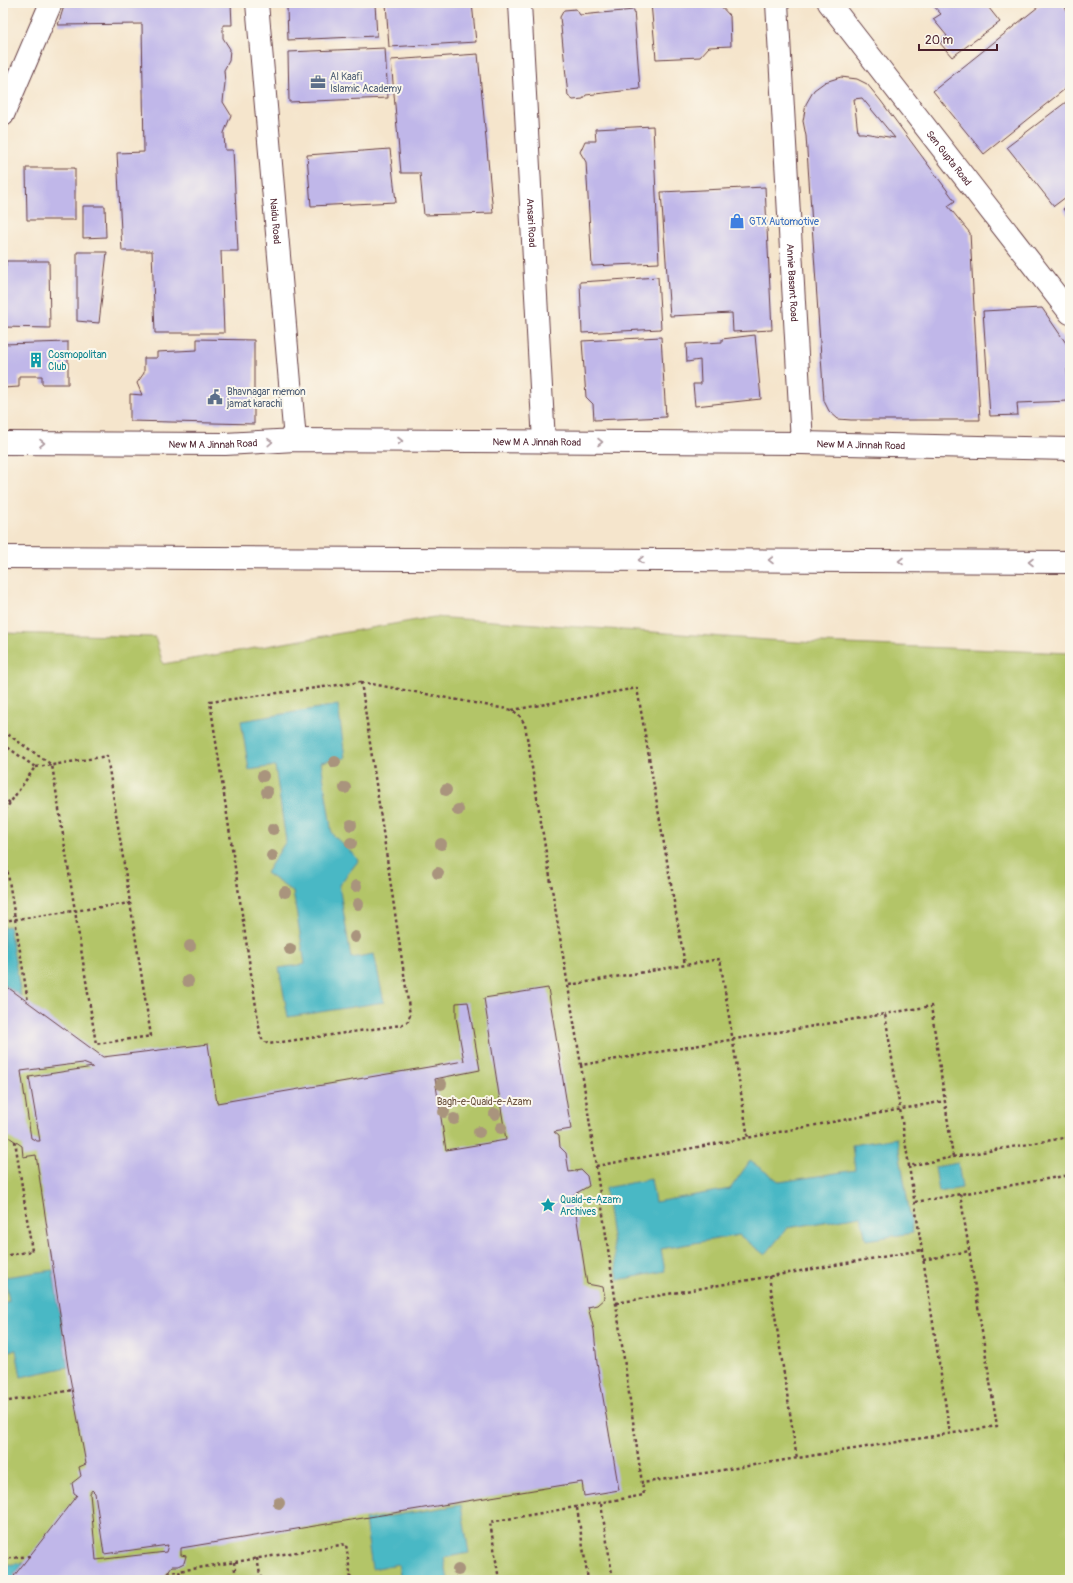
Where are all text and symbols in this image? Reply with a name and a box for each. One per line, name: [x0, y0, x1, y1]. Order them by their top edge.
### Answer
scale bar: [919, 26, 997, 52]
text: 20 m: [925, 33, 954, 48]
place label: Al Kaafi Islamic Academy: [330, 71, 402, 95]
office icon: Al Kaafi Islamic Academy: [309, 73, 327, 91]
street label: Sen Gupta Road: [923, 128, 974, 188]
street label: Naidu Road: [267, 198, 283, 245]
street label: Ansari Road: [524, 198, 538, 248]
shop icon: GTX Automotive: [728, 212, 746, 230]
place label: GTX Automotive: [749, 216, 819, 228]
street label: Annie Basant Road: [784, 243, 800, 322]
place label: Cosmopolitan Club: [48, 349, 107, 373]
building icon: Cosmopolitan Club: [27, 351, 45, 369]
place label: Bhavnagar memon jamat karachi: [226, 386, 306, 410]
public building icon: Bhavnagar memon jamat karachi: [206, 388, 224, 406]
street label: New M A Jinnah Road: [492, 436, 581, 449]
street label: New M A Jinnah Road: [169, 437, 258, 451]
one-way arrow: [267, 437, 273, 446]
one-way arrow: [397, 437, 403, 445]
one-way arrow: [597, 438, 603, 446]
street label: New M A Jinnah Road: [816, 438, 905, 452]
one-way arrow: [39, 439, 45, 447]
one-way arrow: [638, 556, 644, 564]
one-way arrow: [768, 556, 774, 564]
one-way arrow: [898, 557, 904, 565]
one-way arrow: [1028, 558, 1034, 566]
park label: Bagh-e-Quaid-e-Azam: [437, 1096, 531, 1108]
place label: Quaid-e-Azam Archives: [560, 1194, 621, 1218]
place icon: Quaid-e-Azam Archives: [539, 1196, 557, 1214]

